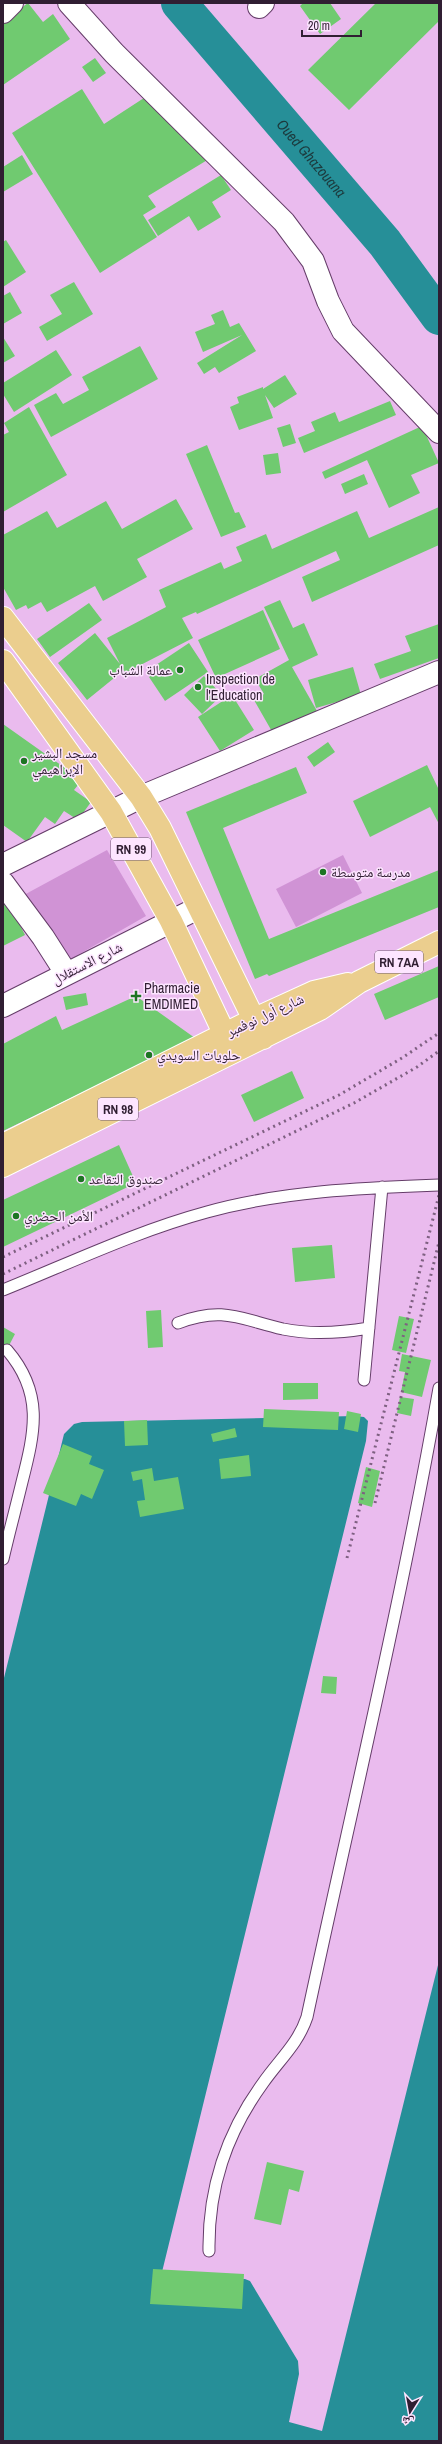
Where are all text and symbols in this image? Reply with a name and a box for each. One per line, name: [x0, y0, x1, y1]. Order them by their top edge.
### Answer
scale bar: [302, 12, 361, 38]
text: 20 m: [308, 18, 330, 34]
water label: Oued Ghazouana: [272, 114, 352, 202]
place label: عمالة الشباب: [109, 661, 172, 679]
marker: عمالة الشباب: [175, 665, 185, 675]
place label: Inspection de l'Education: [206, 670, 275, 704]
marker: Inspection de l'Education: [193, 682, 203, 692]
place label: مسجد البشير الإبراهيمي: [31, 744, 97, 781]
marker: مسجد البشير الإبراهيمي: [19, 756, 29, 766]
road number: RN 99: [111, 838, 151, 860]
place label: مدرسة متوسطة: [331, 863, 410, 881]
marker: مدرسة متوسطة: [318, 867, 328, 877]
street label: شارع الاستقلال: [49, 938, 126, 989]
road number: RN 7AA: [375, 951, 423, 973]
place label: Pharmacie EMDIMED: [144, 979, 200, 1013]
street label: شارع أول نوفمبر: [223, 989, 307, 1042]
marker: Pharmacie EMDIMED: [131, 991, 141, 1001]
place label: حلويات السويدي: [157, 1046, 241, 1067]
marker: حلويات السويدي: [144, 1050, 154, 1060]
road number: RN 98: [98, 1098, 138, 1120]
place label: صندوق التقاعد: [89, 1170, 164, 1188]
marker: صندوق التقاعد: [76, 1174, 86, 1184]
place label: الأمن الحضري: [24, 1207, 93, 1228]
marker: الأمن الحضري: [11, 1211, 21, 1221]
north arrow: [390, 2392, 430, 2432]
text: ش: [401, 2413, 415, 2430]

